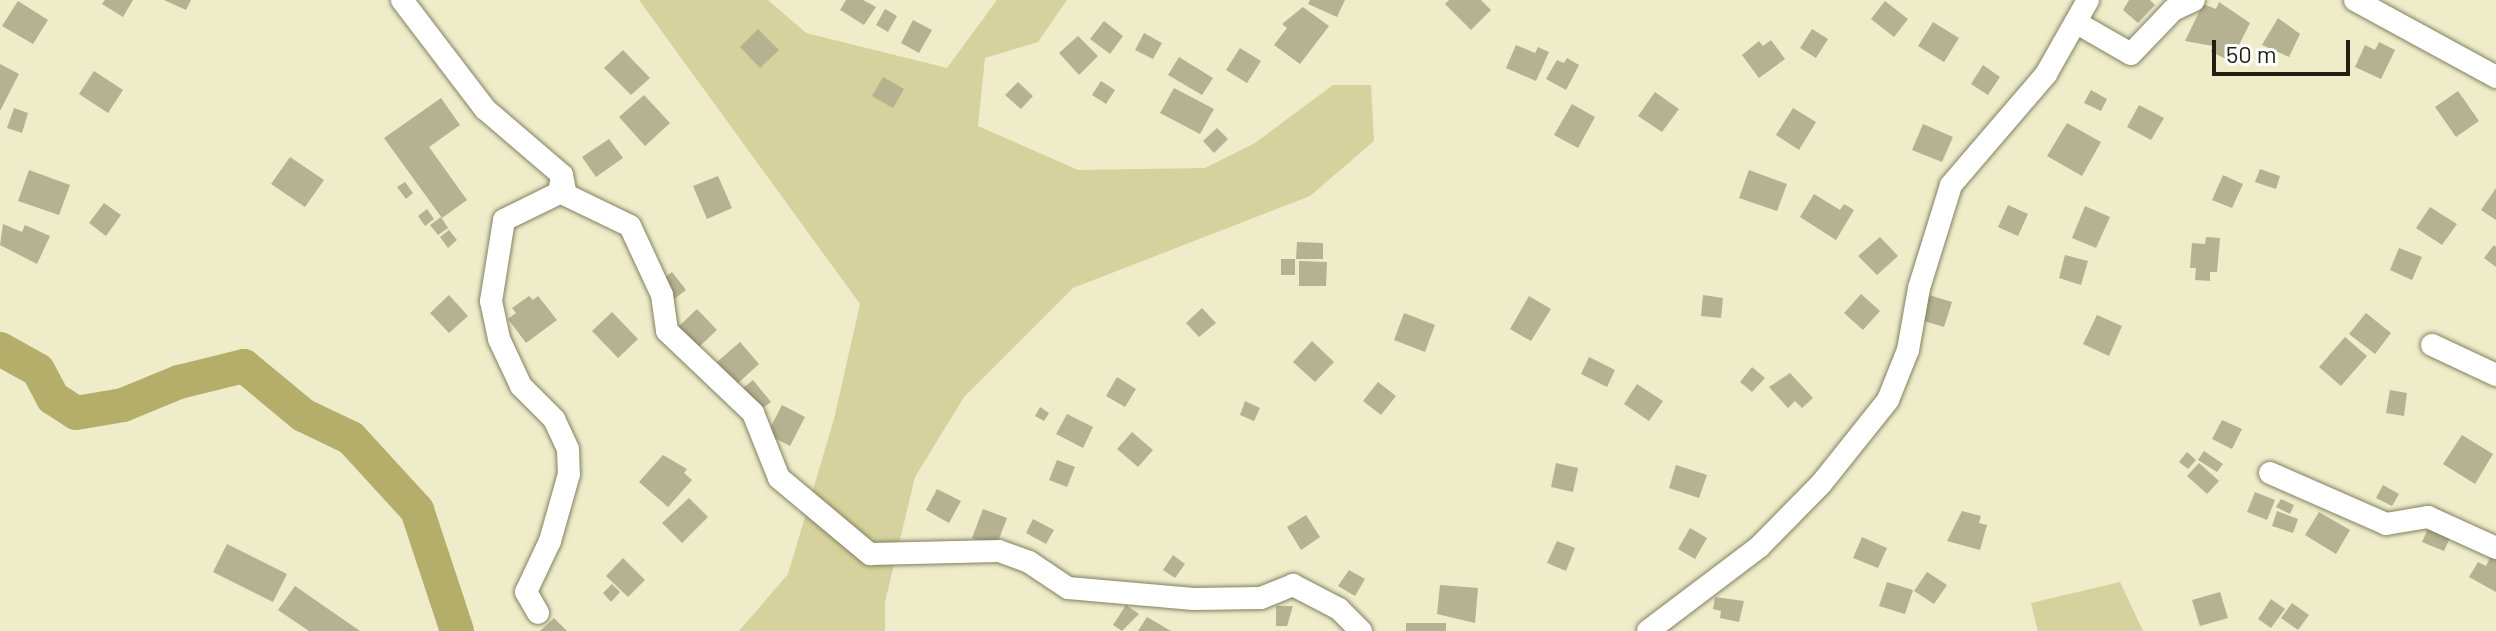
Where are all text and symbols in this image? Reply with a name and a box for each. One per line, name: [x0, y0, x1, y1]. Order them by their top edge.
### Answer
scale bar: [2216, 24, 2354, 74]
text: 50 m: [2226, 39, 2277, 68]

